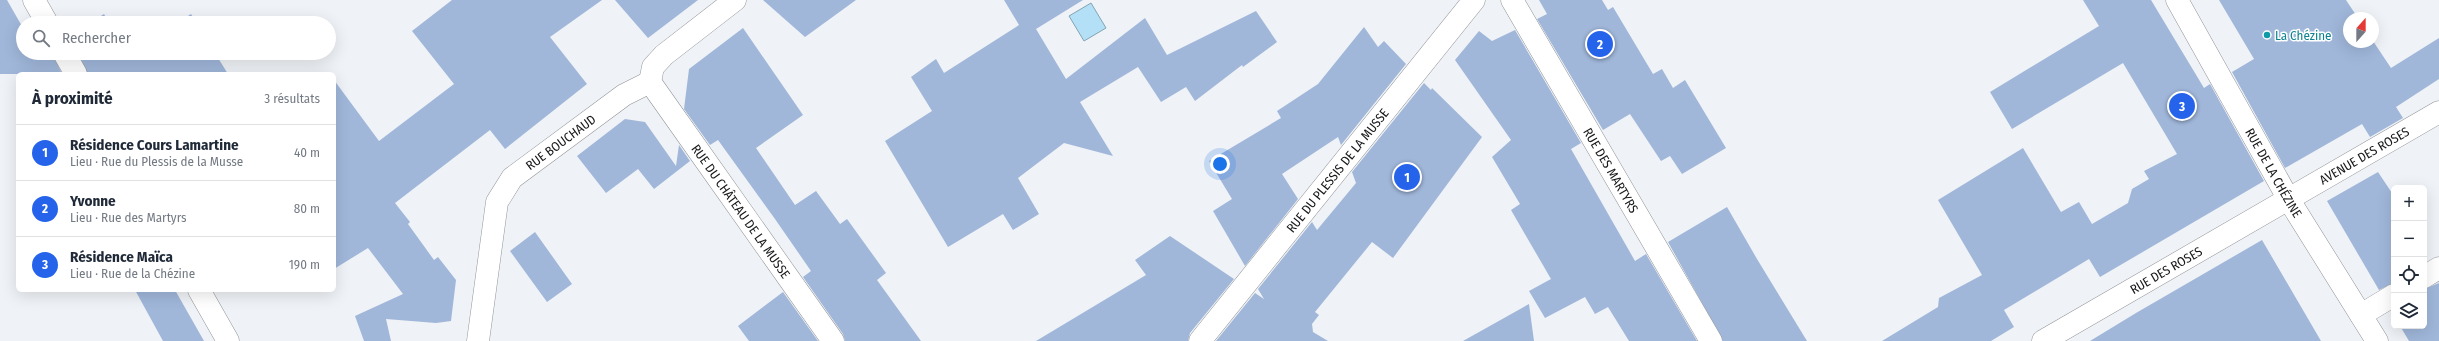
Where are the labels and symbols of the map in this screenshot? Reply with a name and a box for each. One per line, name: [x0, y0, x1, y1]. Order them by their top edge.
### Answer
north arrow: [2343, 12, 2379, 48]
place label: La Chézine: [2275, 28, 2331, 43]
pin: 2: [1587, 29, 1613, 59]
marker: La Chézine: [2262, 30, 2272, 40]
pin: 3: [2169, 91, 2195, 121]
street label: RUE DU PLESSIS DE LA MUSSE: [1283, 105, 1391, 235]
street label: RUE BOUCHAUD: [523, 111, 598, 173]
street label: AVENUE DES ROSES: [2317, 123, 2412, 187]
street label: RUE DES MARTYRS: [1581, 125, 1642, 215]
street label: RUE DE LA CHÉZINE: [2243, 125, 2305, 220]
street label: RUE DU CHÂTEAU DE LA MUSSE: [689, 141, 794, 281]
your location: [1210, 154, 1230, 174]
pin: 1: [1394, 162, 1420, 192]
street label: RUE DES ROSES: [2127, 243, 2205, 297]

